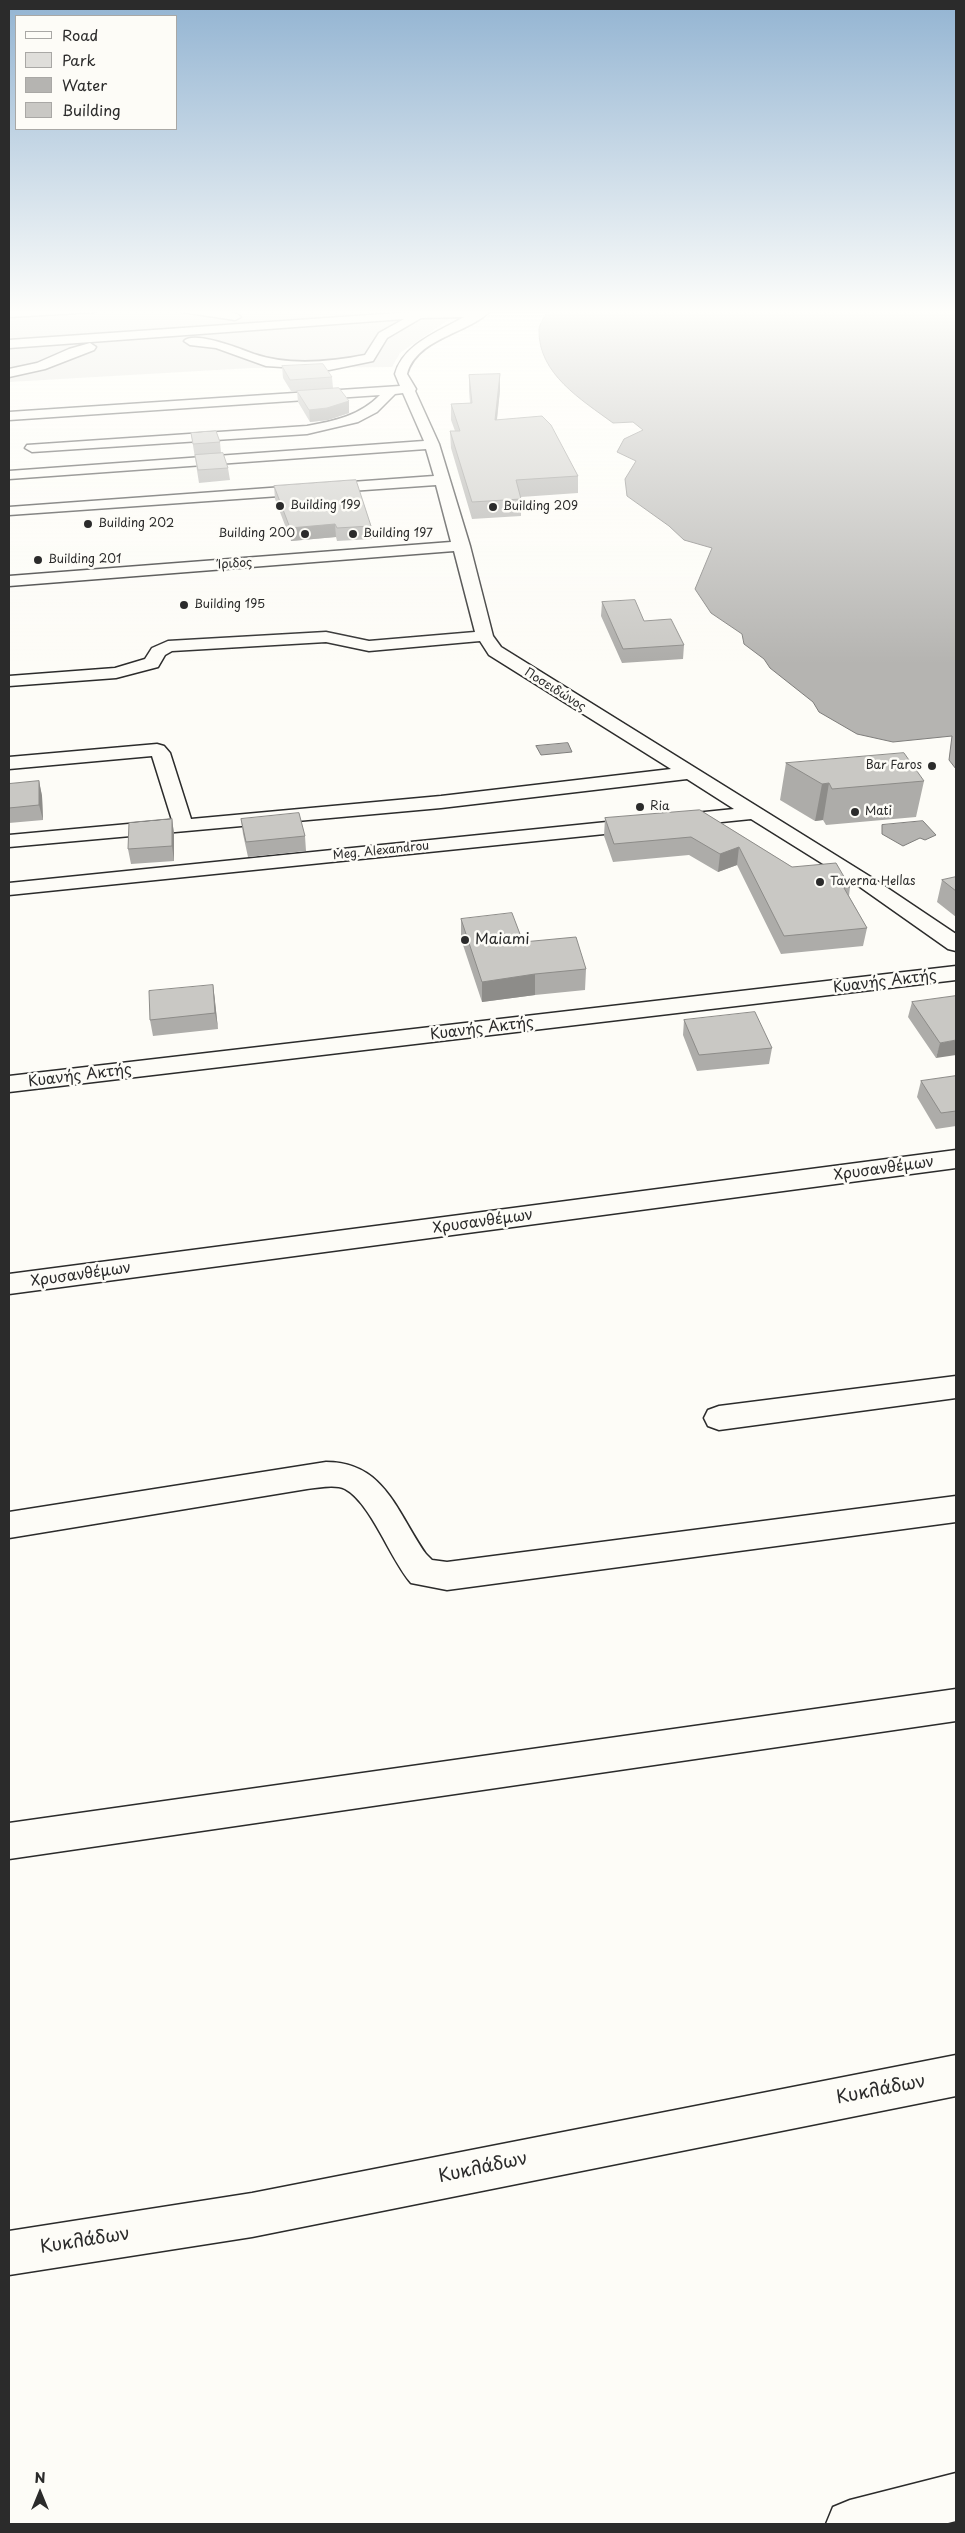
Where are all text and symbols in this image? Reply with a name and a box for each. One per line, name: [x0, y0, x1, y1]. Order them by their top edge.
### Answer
legend: [15, 15, 178, 130]
text: Road: [62, 23, 98, 46]
text: Park: [62, 48, 96, 71]
text: Water: [62, 73, 107, 96]
text: Building: [62, 98, 121, 121]
place label: Building 199: [290, 499, 361, 513]
marker: Building 199: [274, 500, 286, 512]
place label: Building 209: [503, 500, 578, 514]
marker: Building 209: [487, 501, 499, 513]
place label: Building 202: [98, 517, 174, 531]
marker: Building 202: [82, 518, 94, 530]
place label: Building 200: [218, 527, 295, 541]
place label: Building 197: [363, 527, 433, 541]
marker: Building 200: [299, 528, 311, 540]
marker: Building 197: [347, 528, 359, 540]
place label: Building 201: [48, 553, 121, 567]
marker: Building 201: [32, 554, 44, 566]
street label: Ίριδος: [217, 556, 253, 572]
place label: Building 195: [194, 598, 265, 612]
marker: Building 195: [178, 599, 190, 611]
street label: Ποσειδώνος: [522, 665, 588, 715]
place label: Bar Faros: [866, 759, 922, 773]
marker: Bar Faros: [926, 760, 938, 772]
place label: Ria: [650, 800, 669, 814]
marker: Ria: [634, 801, 646, 813]
place label: Mati: [865, 805, 892, 819]
marker: Mati: [849, 806, 861, 818]
street label: Meg. Alexandrou: [332, 839, 430, 863]
place label: Taverna Hellas: [830, 875, 915, 889]
marker: Taverna Hellas: [814, 876, 826, 888]
place label: Maiami: [475, 931, 530, 949]
marker: Maiami: [459, 934, 471, 946]
street label: Κυανής Ακτής: [832, 967, 938, 997]
street label: Κυανής Ακτής: [429, 1014, 535, 1044]
street label: Κυανής Ακτής: [27, 1061, 133, 1091]
street label: Χρυσανθέμων: [833, 1153, 935, 1185]
street label: Χρυσανθέμων: [432, 1206, 534, 1238]
street label: Χρυσανθέμων: [30, 1259, 132, 1291]
street label: Κυκλάδων: [835, 2071, 927, 2109]
street label: Κυκλάδων: [436, 2148, 530, 2188]
street label: Κυκλάδων: [39, 2223, 131, 2259]
text: N: [34, 2467, 46, 2488]
north arrow: [15, 2468, 65, 2518]

